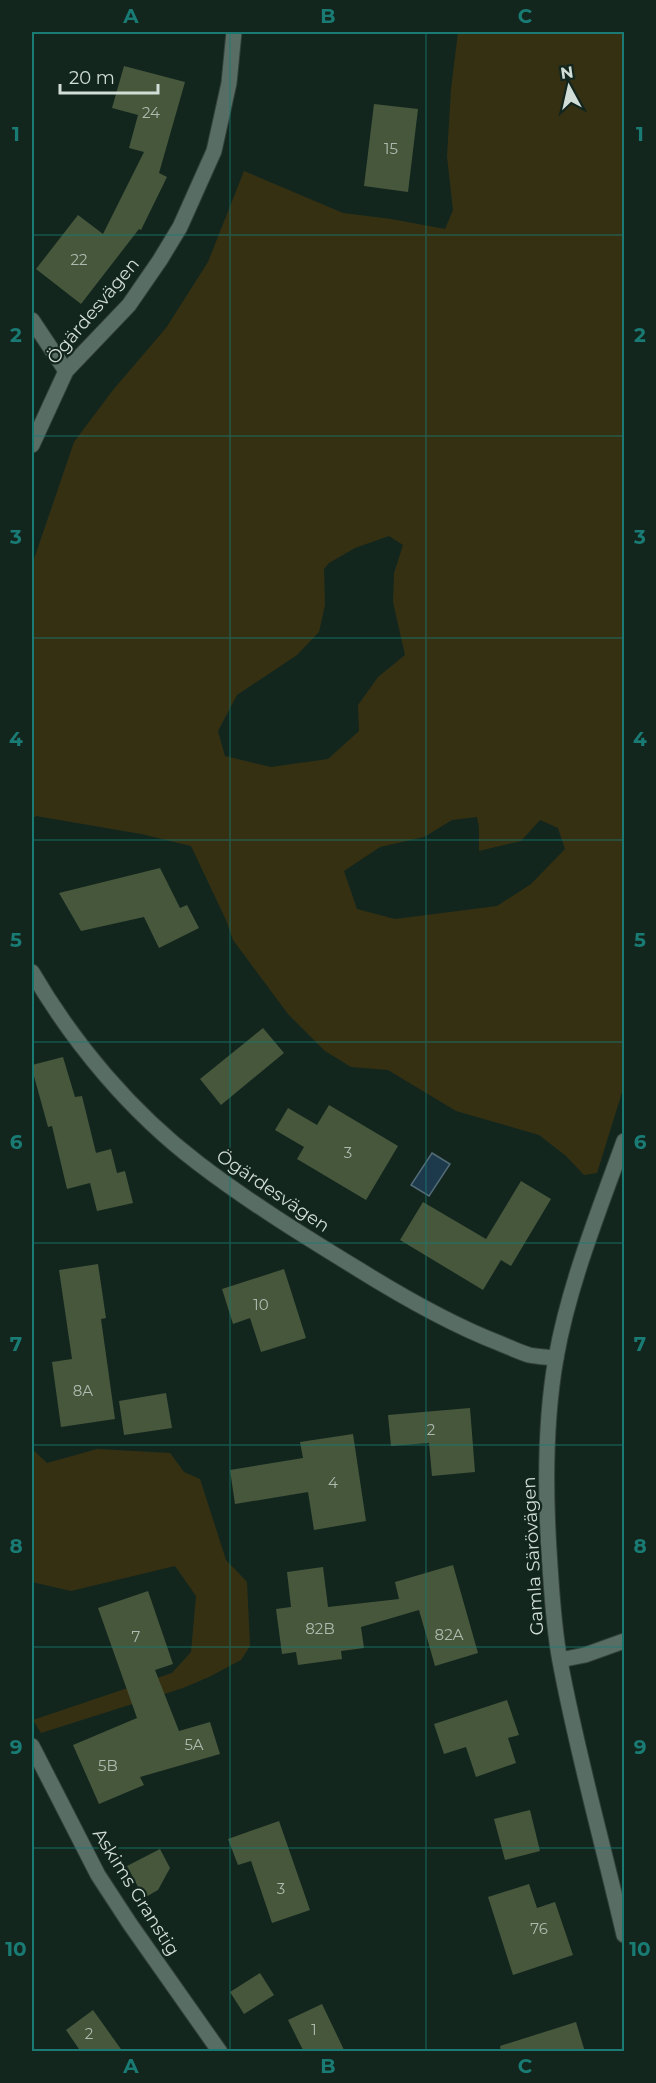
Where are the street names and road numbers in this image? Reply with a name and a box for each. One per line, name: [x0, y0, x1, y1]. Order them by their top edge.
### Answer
street label: Ögärdesvägen: [42, 253, 144, 369]
street label: Ögärdesvägen: [212, 1145, 334, 1237]
street label: Gamla Särövägen: [518, 1476, 548, 1636]
street label: Askims Granstig: [88, 1824, 184, 1960]

